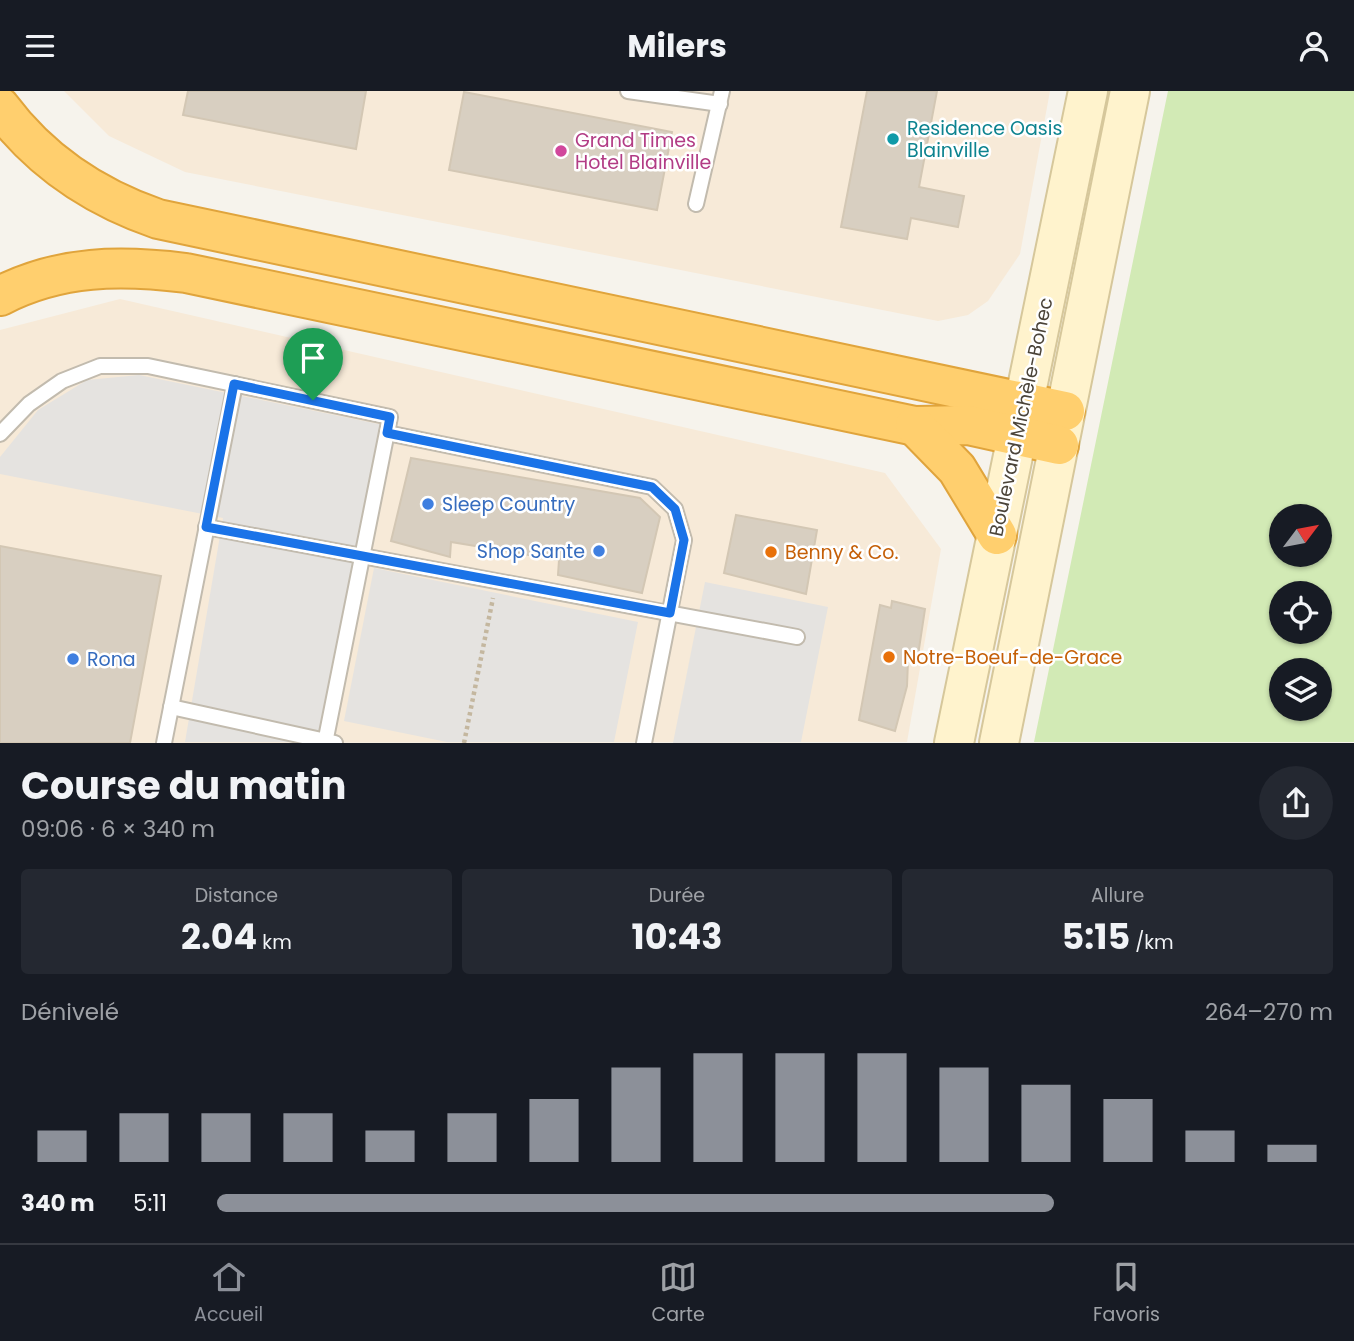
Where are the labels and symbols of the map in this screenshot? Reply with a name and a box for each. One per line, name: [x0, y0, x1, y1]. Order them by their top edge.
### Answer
place label: Residence Oasis Blainville: [907, 115, 1062, 164]
place label: Grand Times Hotel Blainville: [575, 127, 711, 176]
marker: Residence Oasis Blainville: [885, 131, 901, 147]
marker: Grand Times Hotel Blainville: [553, 143, 569, 159]
street label: Boulevard Michèle-Bohec: [982, 295, 1060, 539]
pin: [283, 328, 343, 400]
place label: Sleep Country: [442, 491, 575, 518]
marker: Sleep Country: [420, 496, 436, 512]
north arrow: [1269, 504, 1332, 567]
place label: Shop Sante: [477, 538, 585, 565]
place label: Benny & Co.: [785, 539, 898, 566]
marker: Shop Sante: [591, 543, 607, 559]
marker: Benny & Co.: [763, 544, 779, 560]
place label: Notre-Boeuf-de-Grace: [903, 644, 1122, 671]
place label: Rona: [87, 646, 136, 673]
marker: Notre-Boeuf-de-Grace: [881, 649, 897, 665]
marker: Rona: [65, 651, 81, 667]

